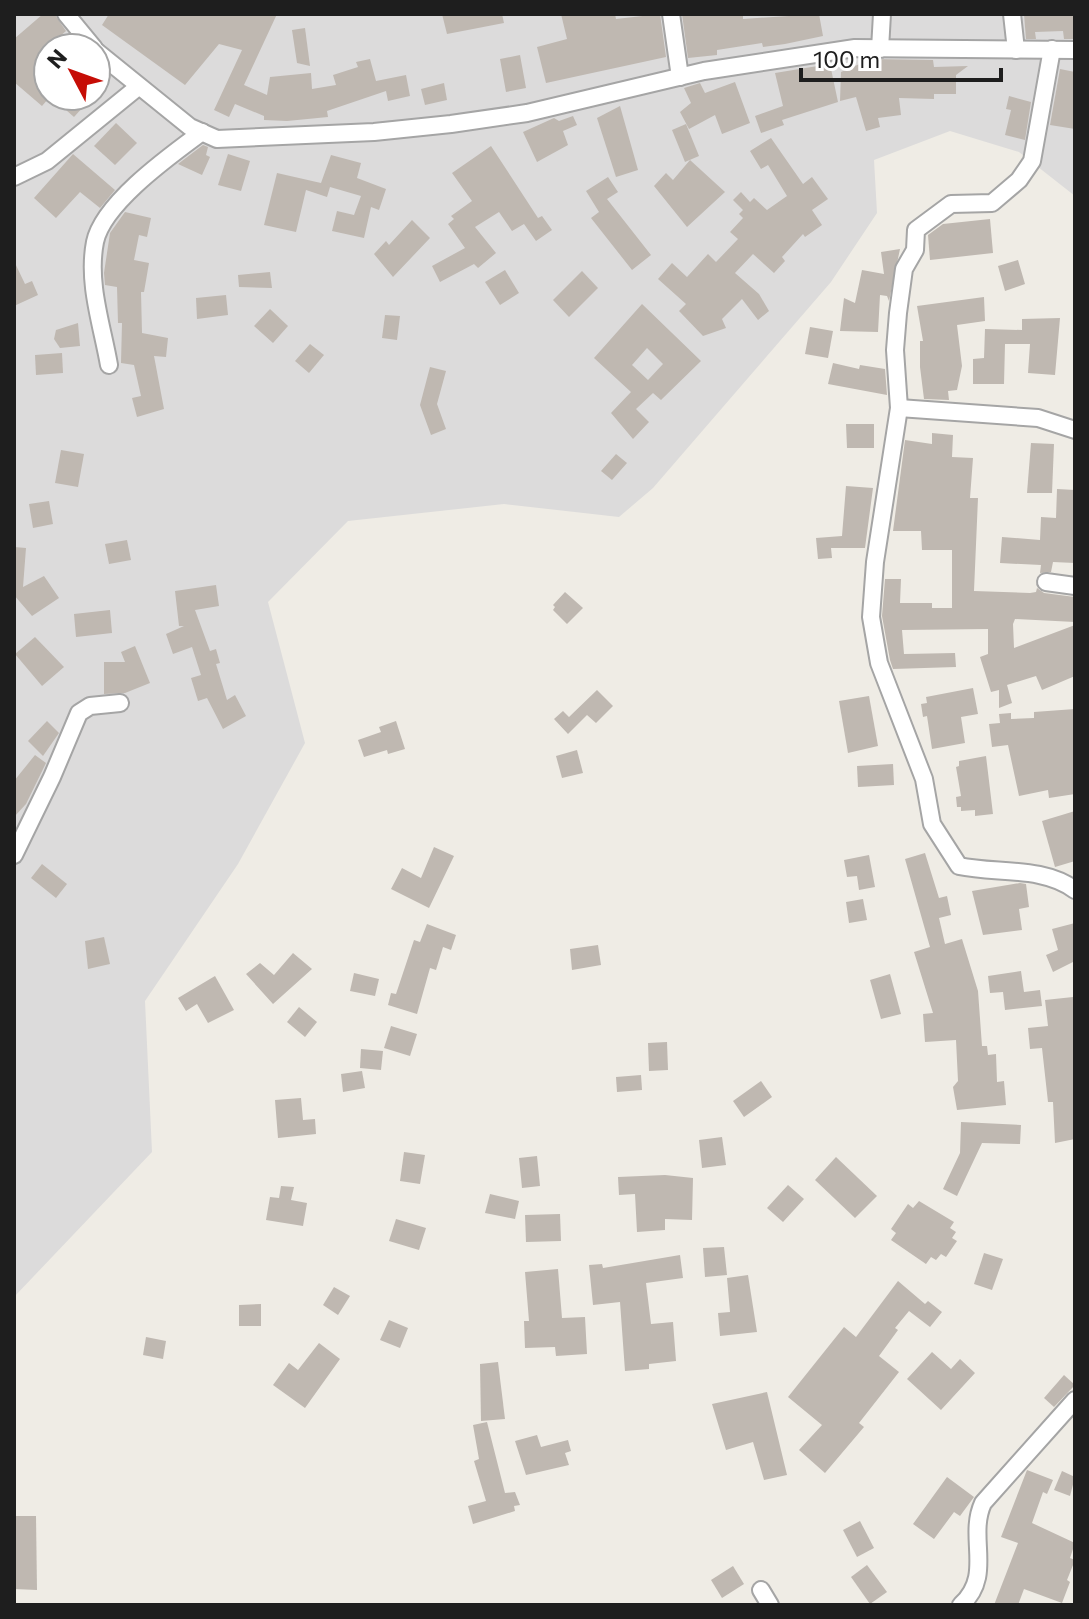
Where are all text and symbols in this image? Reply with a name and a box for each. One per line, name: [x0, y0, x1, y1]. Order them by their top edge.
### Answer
north arrow: [32, 32, 112, 112]
scale bar: [801, 32, 1001, 82]
text: N: [41, 43, 72, 74]
text: 100 m: [813, 44, 880, 73]

